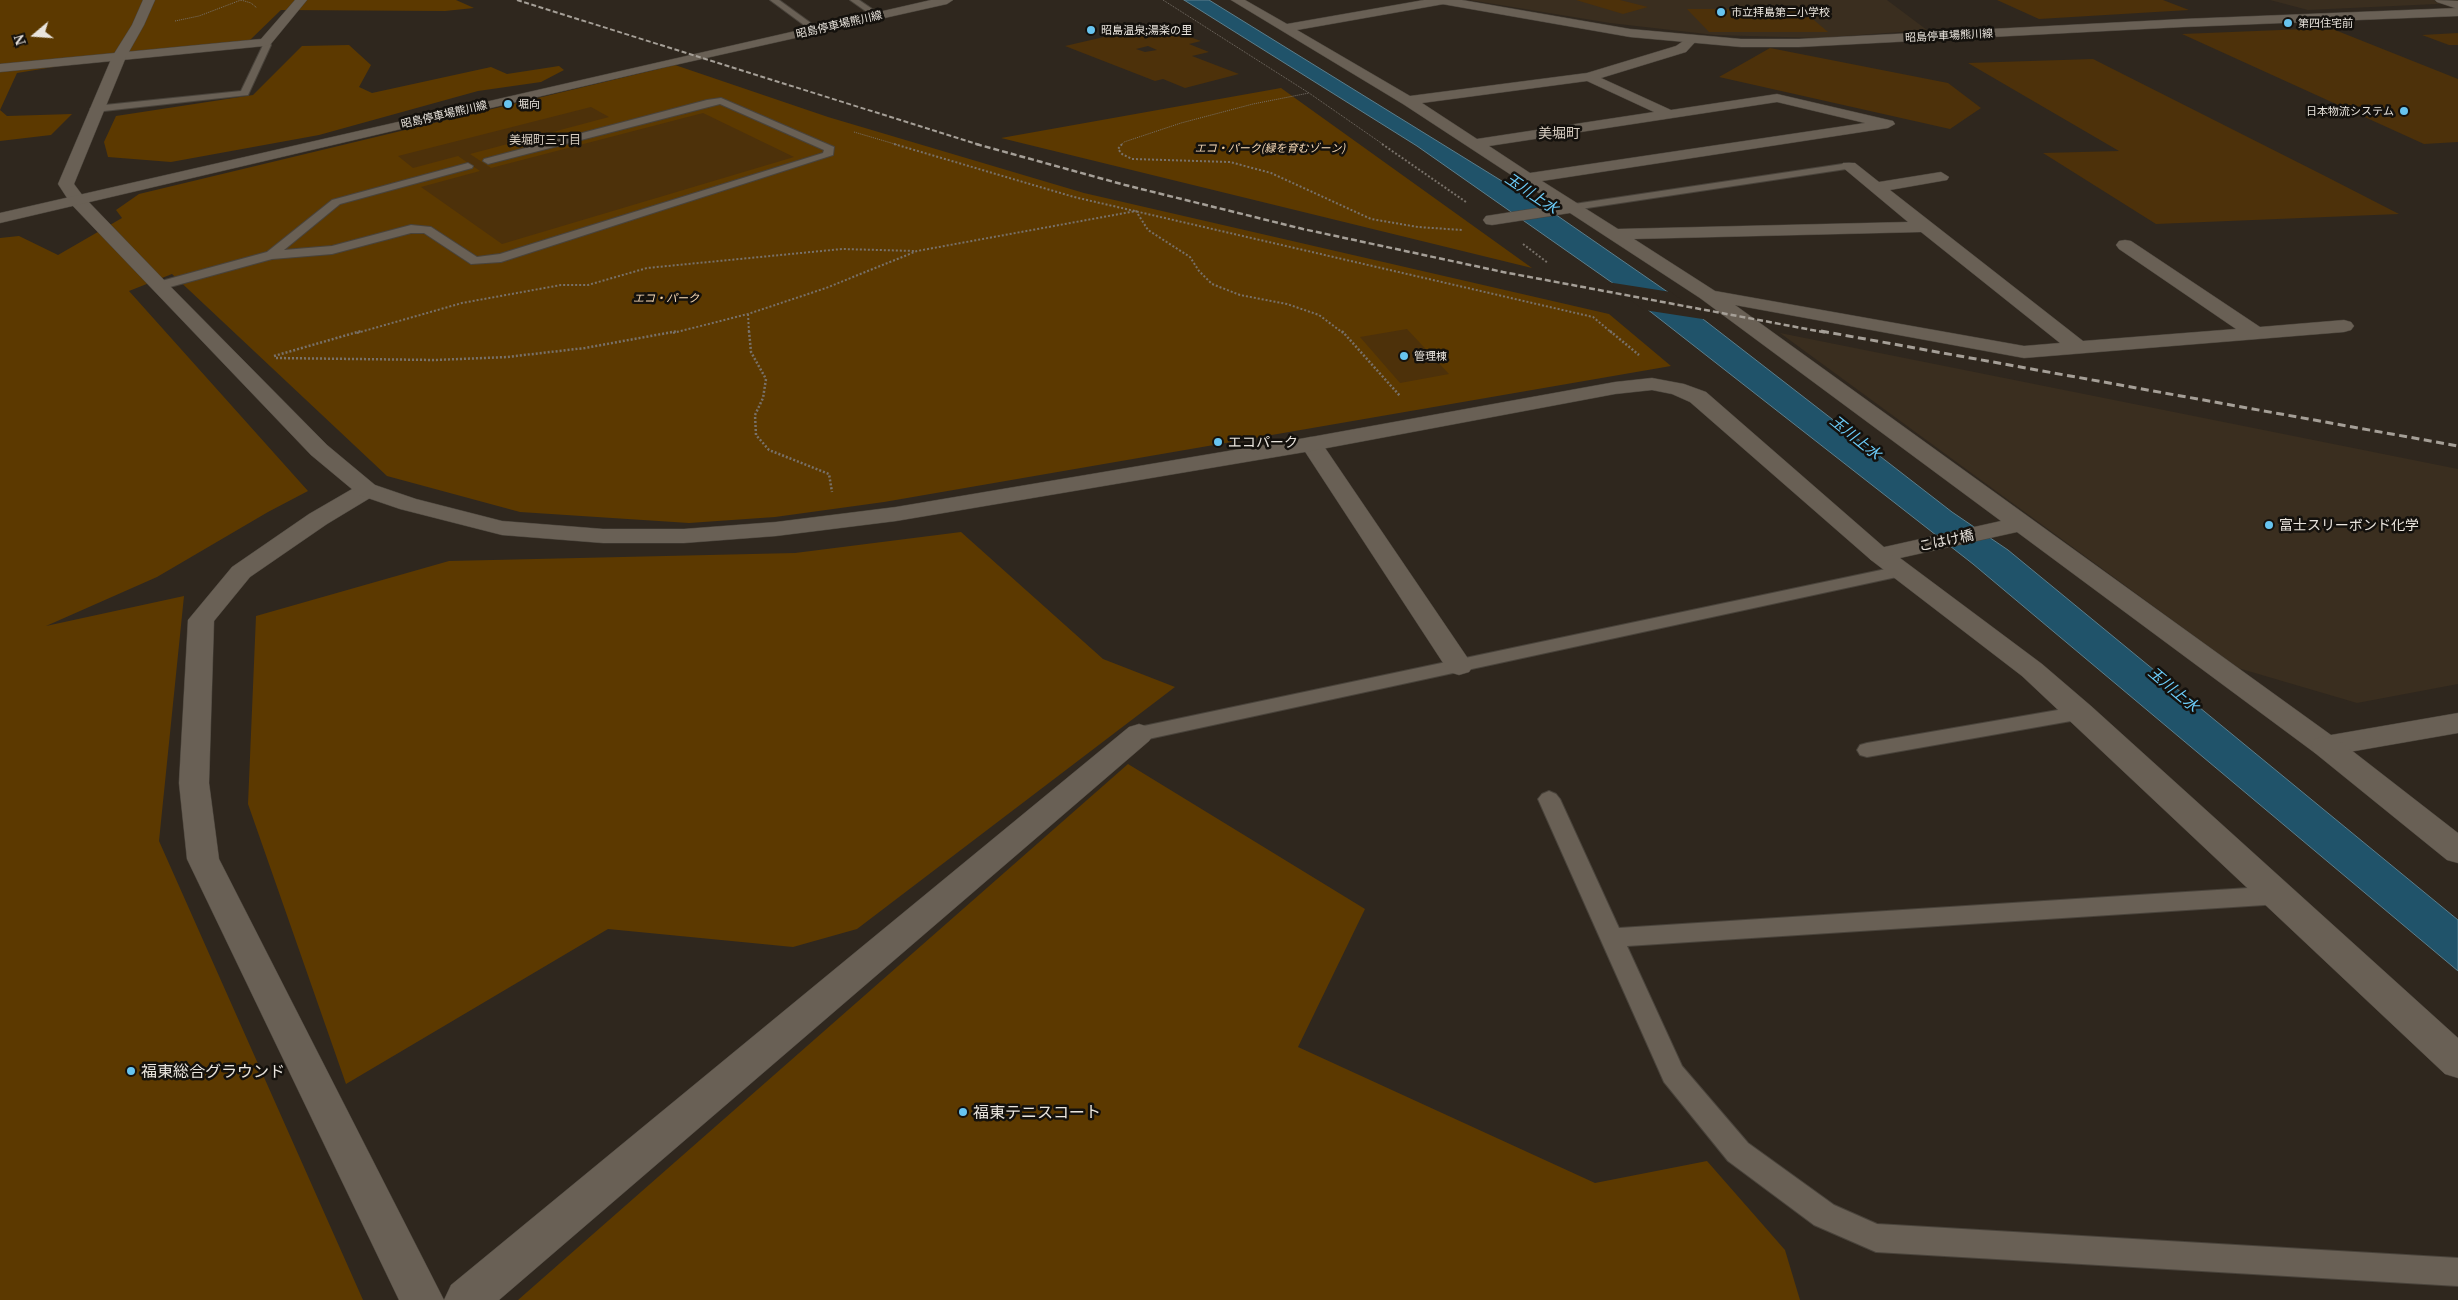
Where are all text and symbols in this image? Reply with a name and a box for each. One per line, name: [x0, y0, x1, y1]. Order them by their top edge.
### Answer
place label: 市立拝島第二小学校: [1731, 5, 1830, 19]
marker: 市立拝島第二小学校: [1715, 6, 1727, 18]
street label: 昭島停車場熊川線: [795, 8, 883, 40]
north arrow: [10, 10, 60, 60]
place label: 第四住宅前: [2298, 16, 2353, 30]
marker: 第四住宅前: [2282, 17, 2294, 29]
place label: 昭島温泉;湯楽の里: [1101, 23, 1192, 37]
marker: 昭島温泉;湯楽の里: [1085, 24, 1097, 36]
street label: 昭島停車場熊川線: [1905, 26, 1993, 44]
text: N: [12, 33, 29, 47]
place label: 堀向: [518, 97, 540, 111]
street label: 昭島停車場熊川線: [400, 98, 488, 130]
marker: 堀向: [502, 98, 514, 110]
place label: 日本物流システム: [2306, 104, 2394, 118]
marker: 日本物流システム: [2398, 105, 2410, 117]
district label: 美堀町: [1538, 125, 1580, 141]
district label: 美堀町三丁目: [509, 132, 581, 146]
park label: エコ・パーク(緑を育むゾーン): [1195, 141, 1345, 155]
water label: 玉川上水: [1502, 169, 1562, 217]
park label: エコ・パーク: [633, 291, 699, 305]
place label: 管理棟: [1414, 349, 1447, 363]
marker: 管理棟: [1398, 350, 1410, 362]
water label: 玉川上水: [1827, 411, 1885, 463]
place label: エコパーク: [1228, 434, 1298, 450]
marker: エコパーク: [1212, 436, 1224, 448]
place label: 富士スリーボンド化学: [2279, 517, 2419, 533]
marker: 富士スリーボンド化学: [2263, 519, 2275, 531]
street label: こはけ橋: [1917, 526, 1975, 554]
water label: 玉川上水: [2145, 663, 2203, 715]
place label: 福東総合グラウンド: [141, 1061, 285, 1081]
marker: 福東総合グラウンド: [125, 1065, 137, 1077]
place label: 福東テニスコート: [973, 1102, 1101, 1122]
marker: 福東テニスコート: [957, 1106, 969, 1118]

